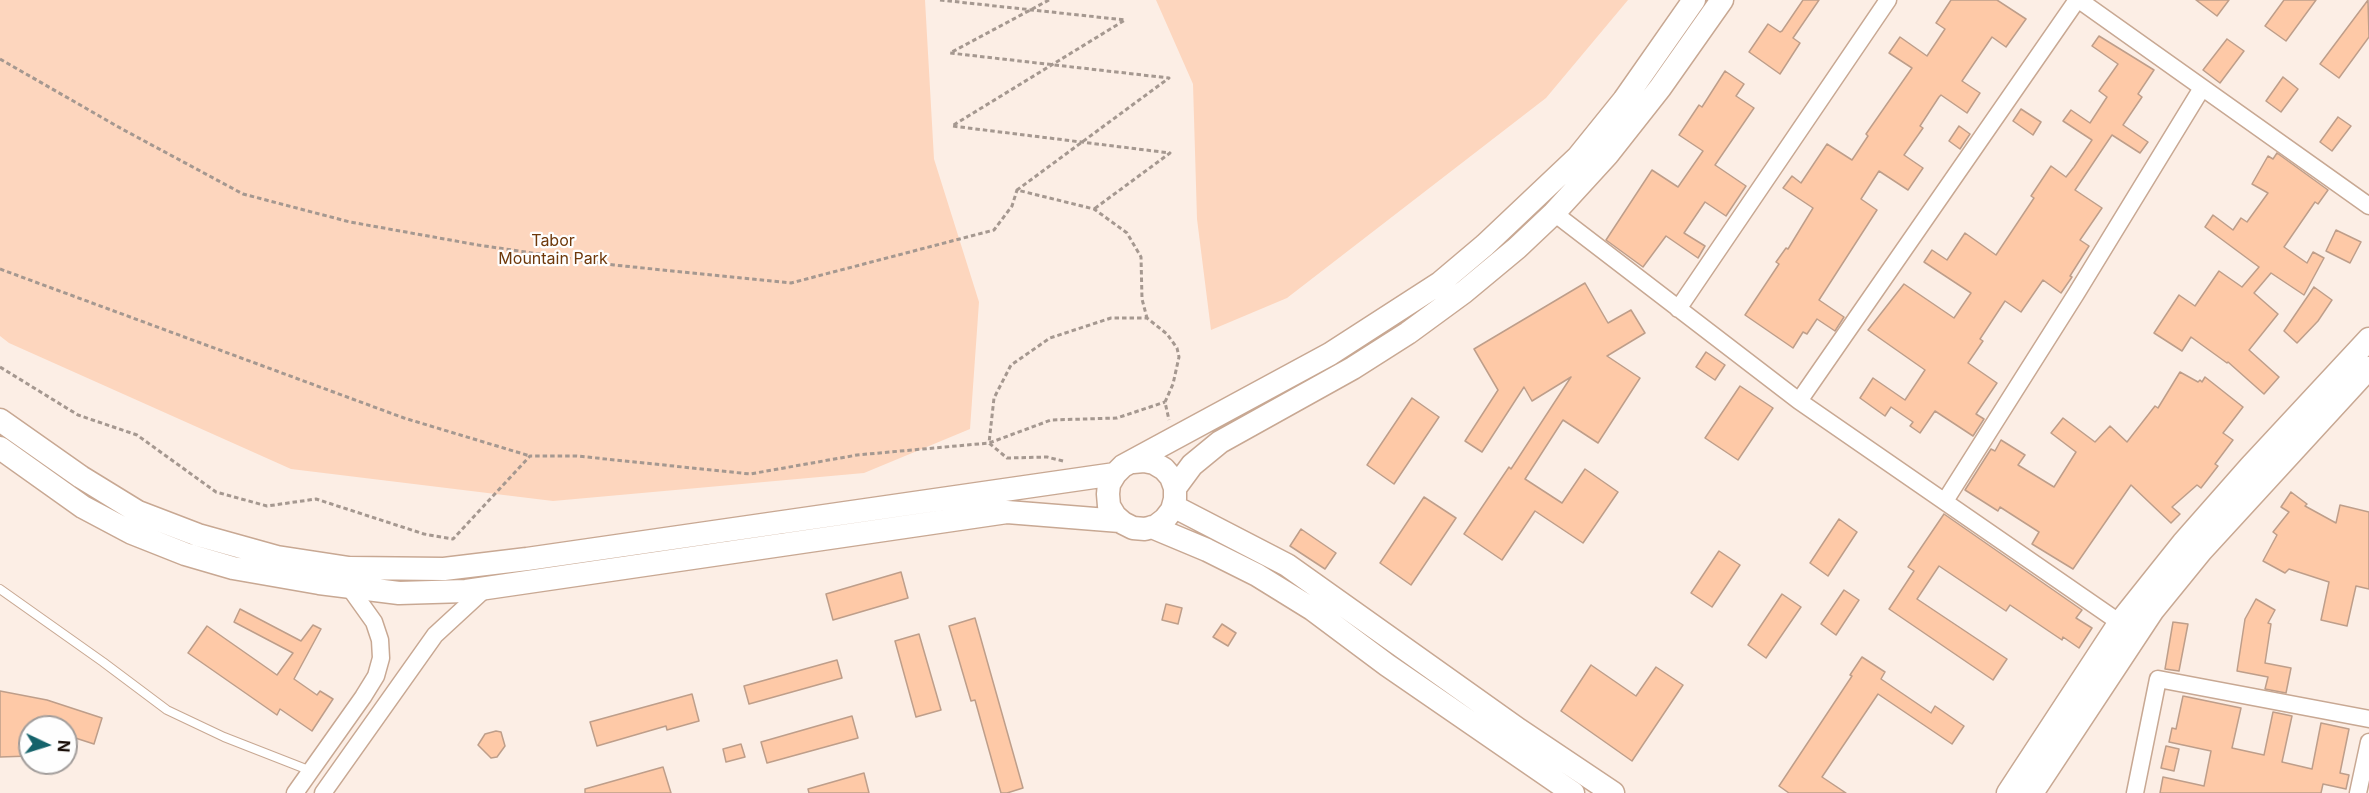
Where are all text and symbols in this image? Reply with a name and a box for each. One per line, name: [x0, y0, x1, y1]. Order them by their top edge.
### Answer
park label: Tabor Mountain Park: [498, 231, 608, 269]
north arrow: [18, 715, 78, 775]
text: N: [54, 739, 74, 753]

